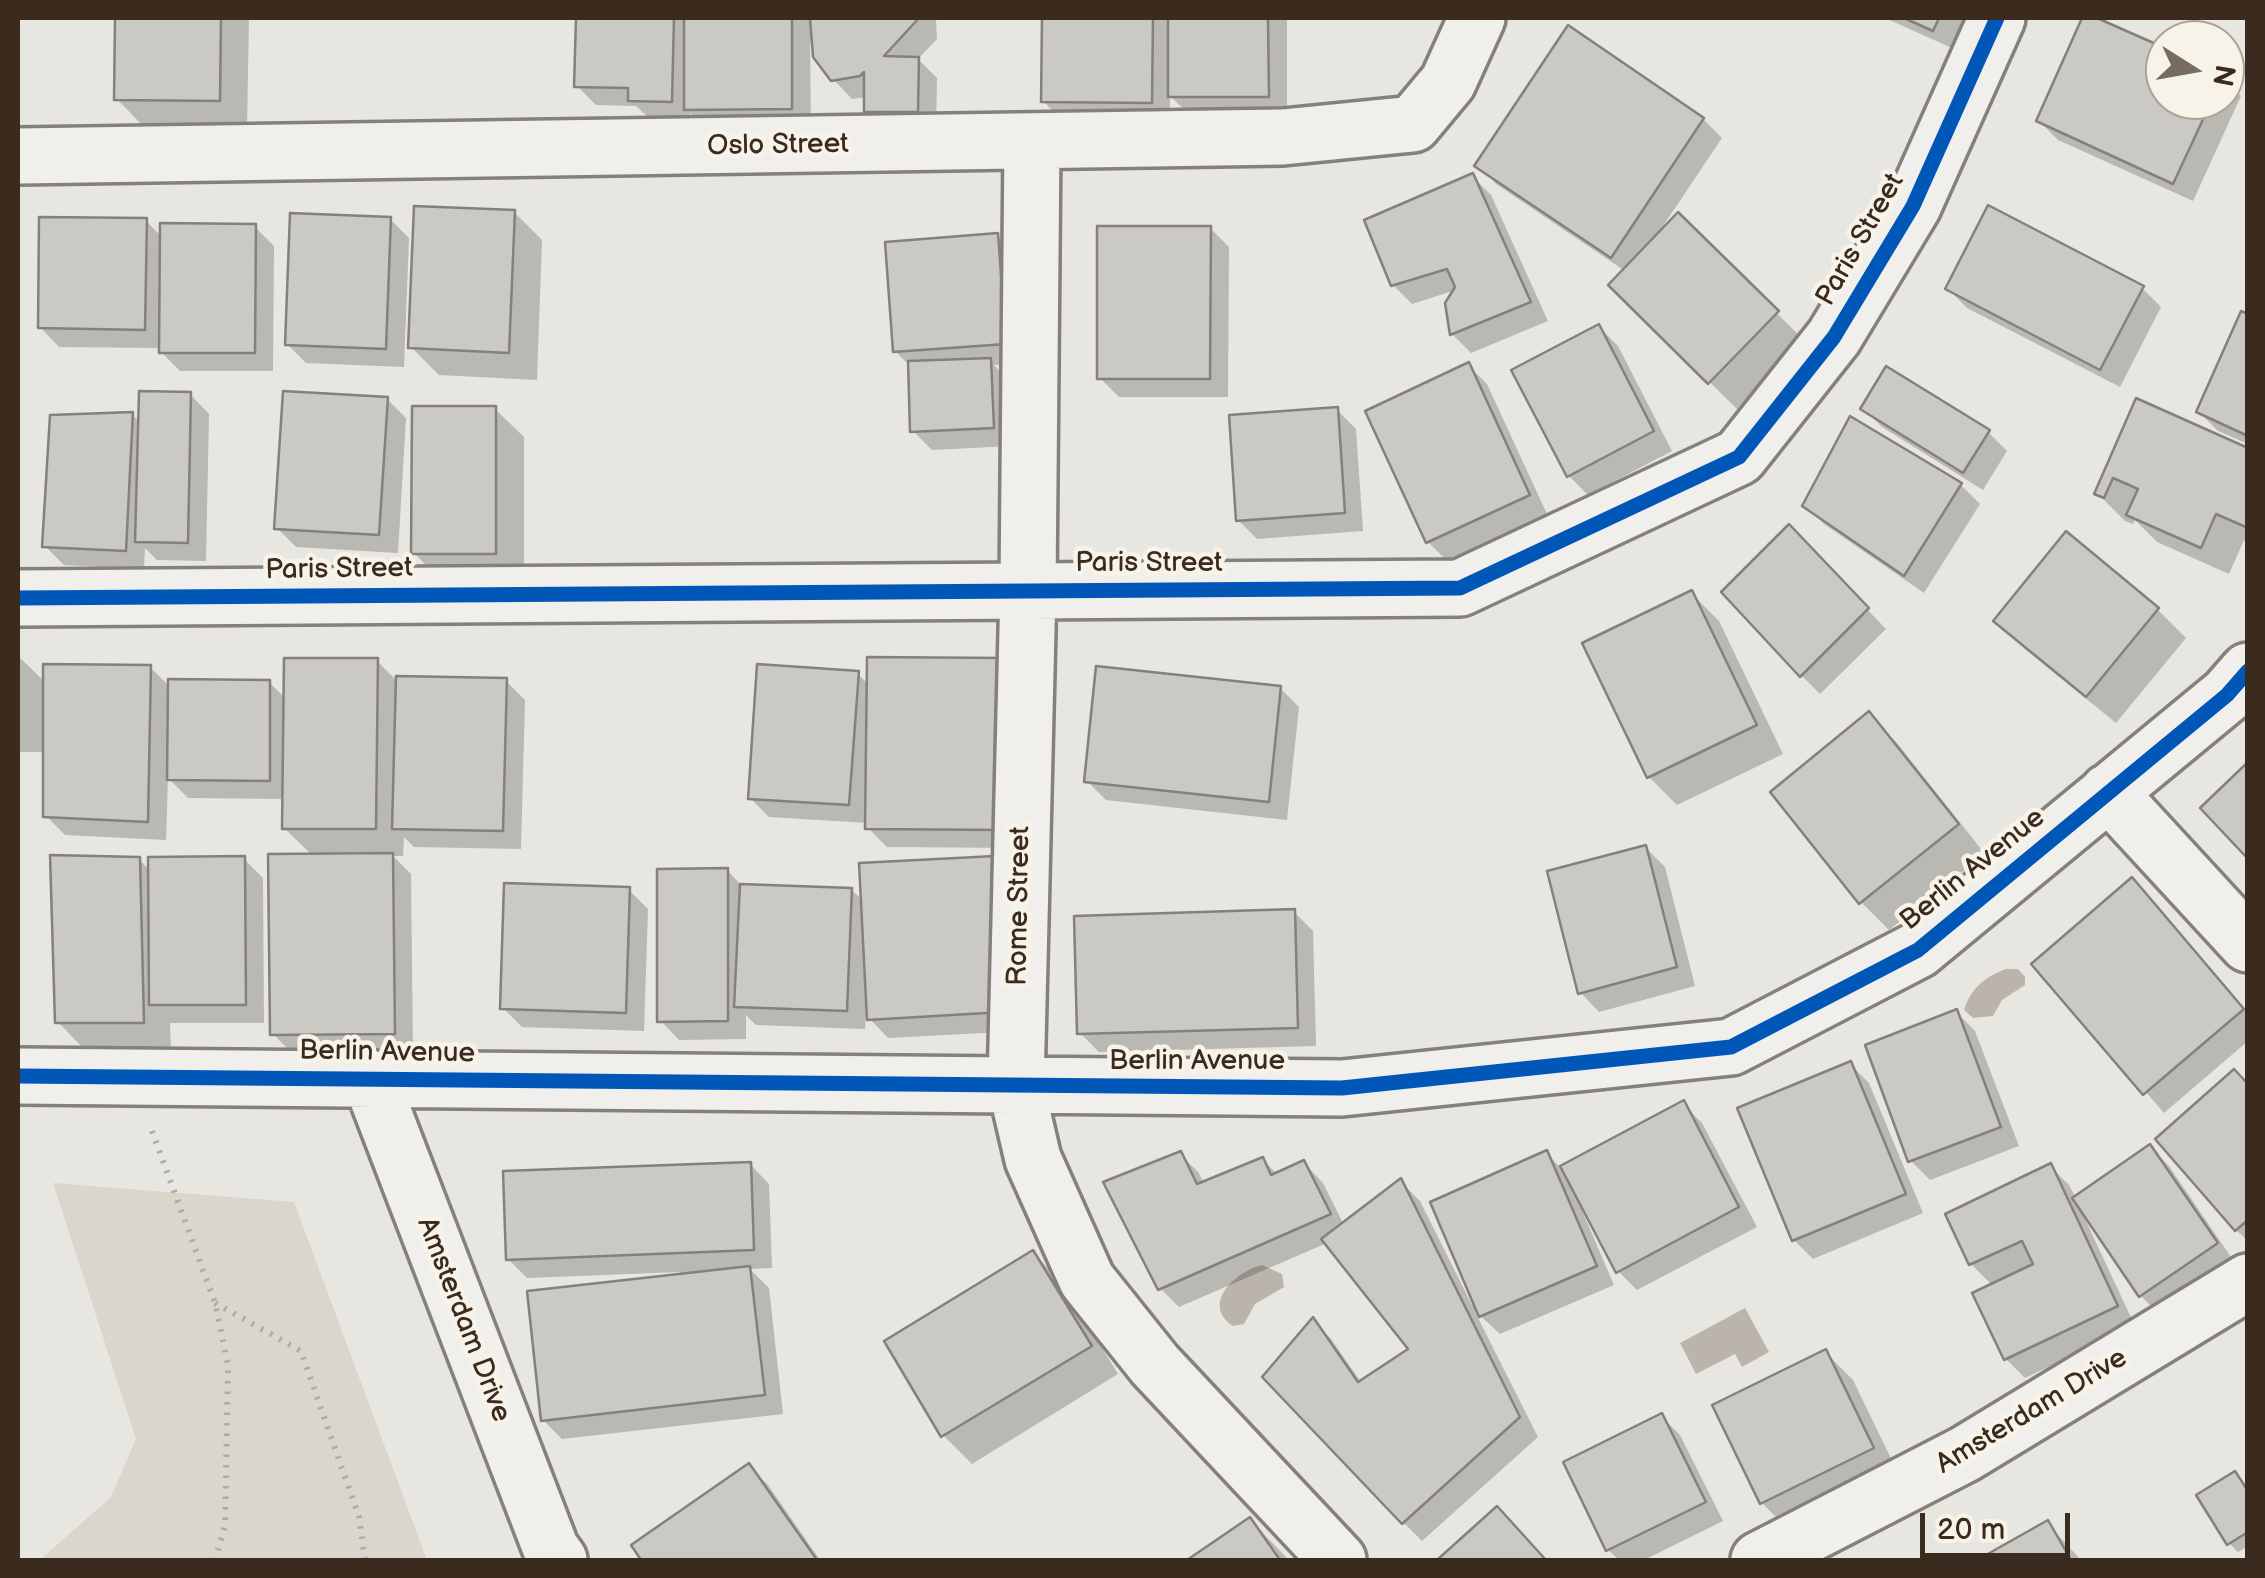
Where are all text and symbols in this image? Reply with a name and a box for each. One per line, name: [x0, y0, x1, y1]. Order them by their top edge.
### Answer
north arrow: [2145, 20, 2245, 120]
text: N: [2205, 62, 2241, 89]
street label: Oslo Street: [707, 128, 849, 164]
street label: Paris Street: [1810, 168, 1912, 312]
street label: Paris Street: [1075, 547, 1223, 581]
street label: Paris Street: [265, 552, 413, 588]
street label: Berlin Avenue: [1894, 802, 2052, 938]
street label: Rome Street: [1002, 826, 1038, 986]
street label: Berlin Avenue: [299, 1035, 475, 1071]
street label: Berlin Avenue: [1109, 1045, 1285, 1079]
street label: Amsterdam Drive: [409, 1213, 517, 1427]
street label: Amsterdam Drive: [1931, 1342, 2133, 1482]
scale bar: [1925, 1493, 2075, 1555]
text: 20 m: [1937, 1512, 2005, 1548]

